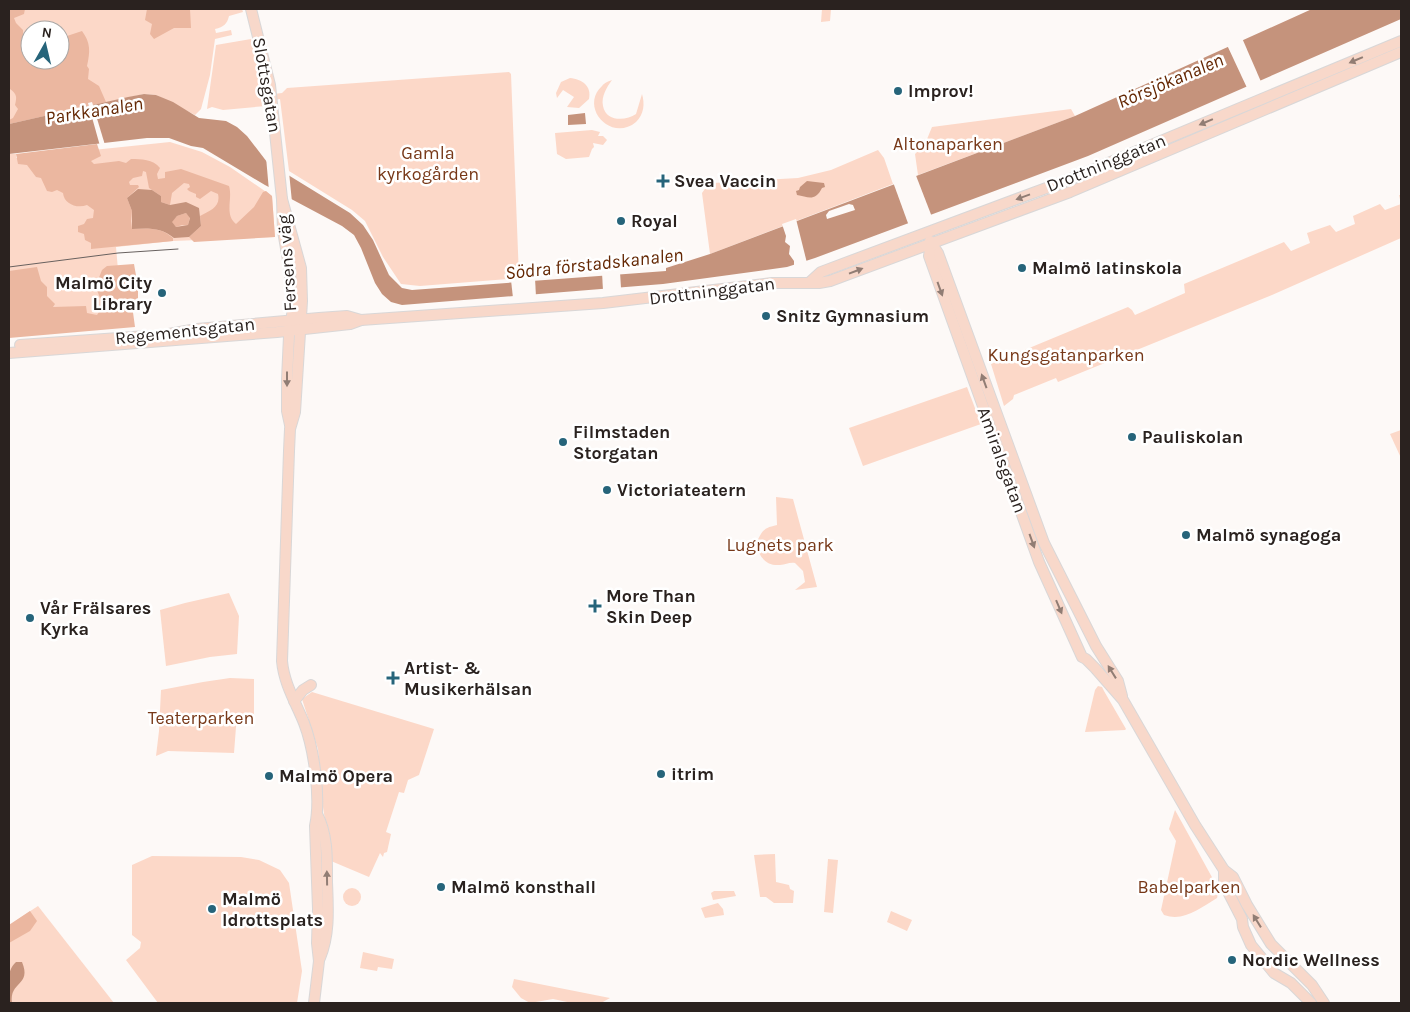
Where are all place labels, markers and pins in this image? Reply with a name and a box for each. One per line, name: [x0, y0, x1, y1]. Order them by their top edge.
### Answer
place label: Improv!: [908, 80, 973, 102]
marker: Improv!: [892, 85, 904, 97]
place label: Svea Vaccin: [674, 170, 776, 192]
marker: Svea Vaccin: [656, 174, 670, 188]
place label: Royal: [631, 210, 678, 232]
marker: Royal: [615, 215, 627, 227]
place label: Malmö latinskola: [1032, 257, 1182, 279]
marker: Malmö latinskola: [1016, 262, 1028, 274]
place label: Malmö City Library: [55, 272, 152, 315]
marker: Malmö City Library: [156, 287, 168, 299]
place label: Snitz Gymnasium: [776, 305, 929, 327]
marker: Snitz Gymnasium: [760, 310, 772, 322]
place label: Filmstaden Storgatan: [573, 421, 670, 464]
place label: Pauliskolan: [1142, 426, 1243, 448]
marker: Pauliskolan: [1126, 431, 1138, 443]
marker: Filmstaden Storgatan: [557, 436, 569, 448]
place label: Victoriateatern: [617, 479, 746, 501]
marker: Victoriateatern: [601, 484, 613, 496]
place label: Malmö synagoga: [1196, 524, 1341, 546]
marker: Malmö synagoga: [1180, 529, 1192, 541]
place label: More Than Skin Deep: [606, 585, 696, 628]
place label: Vår Frälsares Kyrka: [40, 597, 151, 640]
marker: More Than Skin Deep: [588, 599, 602, 613]
marker: Vår Frälsares Kyrka: [24, 612, 36, 624]
place label: Artist- & Musikerhälsan: [404, 657, 532, 700]
marker: Artist- & Musikerhälsan: [386, 671, 400, 685]
place label: itrim: [671, 763, 714, 785]
place label: Malmö Opera: [279, 765, 393, 787]
marker: itrim: [655, 768, 667, 780]
marker: Malmö Opera: [263, 770, 275, 782]
place label: Malmö konsthall: [451, 876, 596, 898]
marker: Malmö konsthall: [435, 881, 447, 893]
place label: Malmö Idrottsplats: [222, 888, 323, 931]
marker: Malmö Idrottsplats: [206, 903, 218, 915]
place label: Nordic Wellness: [1242, 949, 1380, 971]
marker: Nordic Wellness: [1226, 954, 1238, 966]

